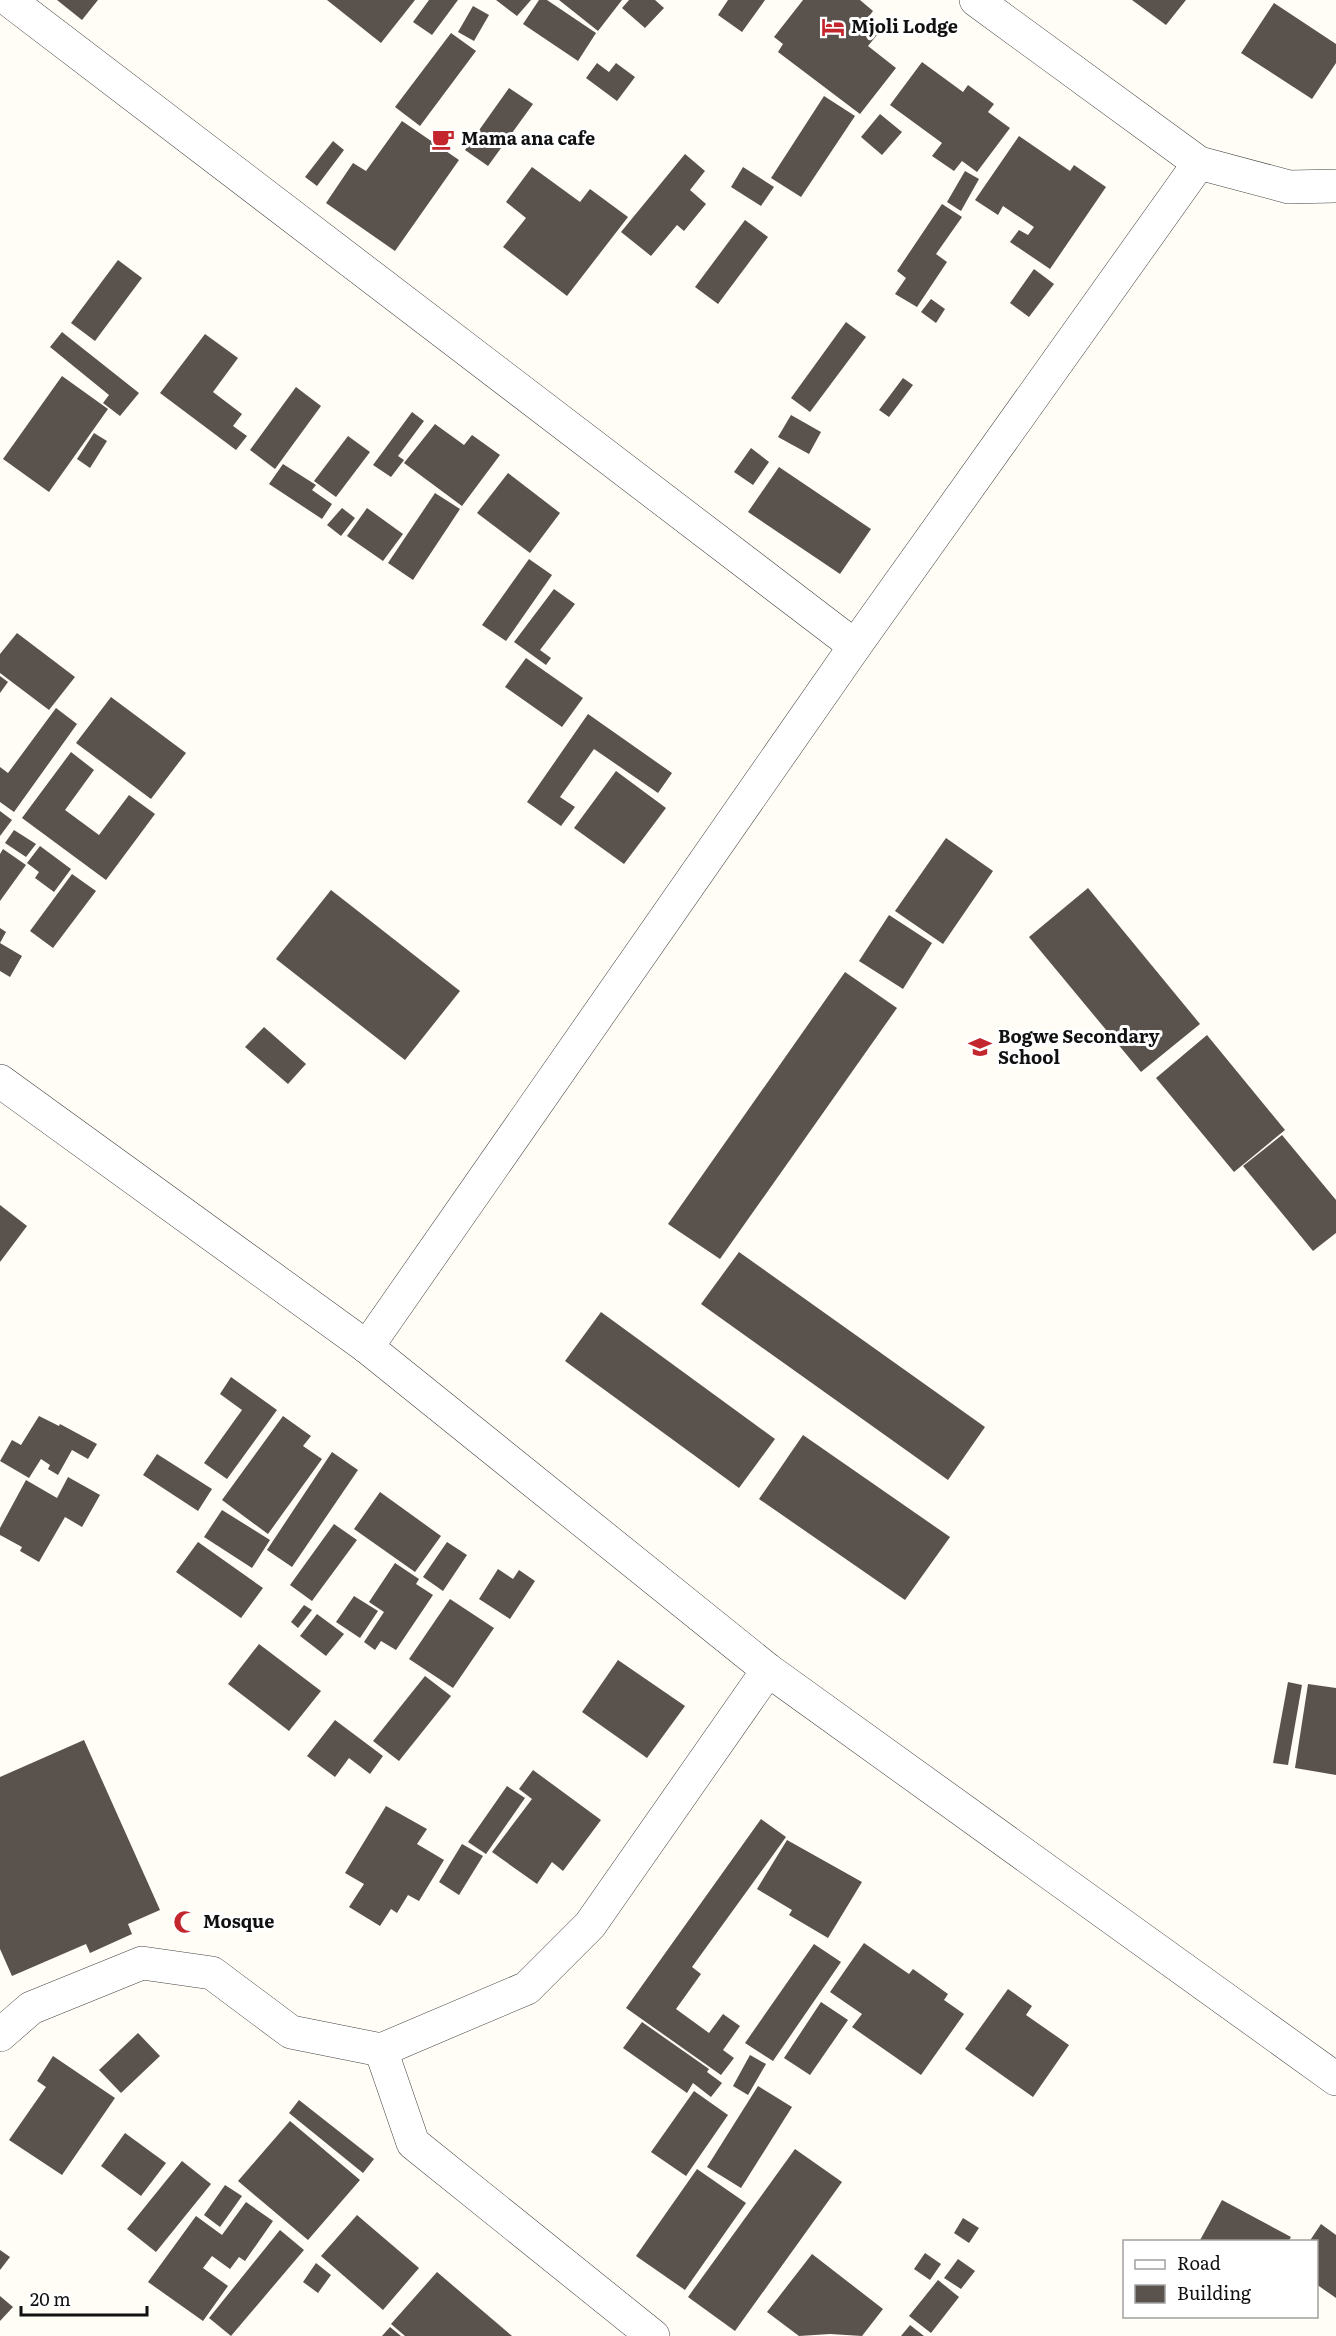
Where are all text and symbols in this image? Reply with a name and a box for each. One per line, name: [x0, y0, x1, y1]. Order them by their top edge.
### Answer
place label: Mjoli Lodge: [851, 12, 958, 39]
hotel icon: Mjoli Lodge: [820, 14, 846, 40]
place label: Mama ana cafe: [461, 124, 595, 151]
cafe icon: Mama ana cafe: [430, 126, 456, 152]
place label: Bogwe Secondary School: [998, 1022, 1159, 1070]
school or university icon: Bogwe Secondary School: [967, 1034, 993, 1060]
place label: Mosque: [203, 1907, 274, 1934]
mosque icon: Mosque: [172, 1909, 198, 1935]
legend: [1123, 2240, 1318, 2318]
text: Road: [1177, 2249, 1221, 2276]
scale bar: [21, 2279, 147, 2317]
text: Building: [1177, 2279, 1252, 2306]
text: 20 m: [30, 2285, 71, 2312]

